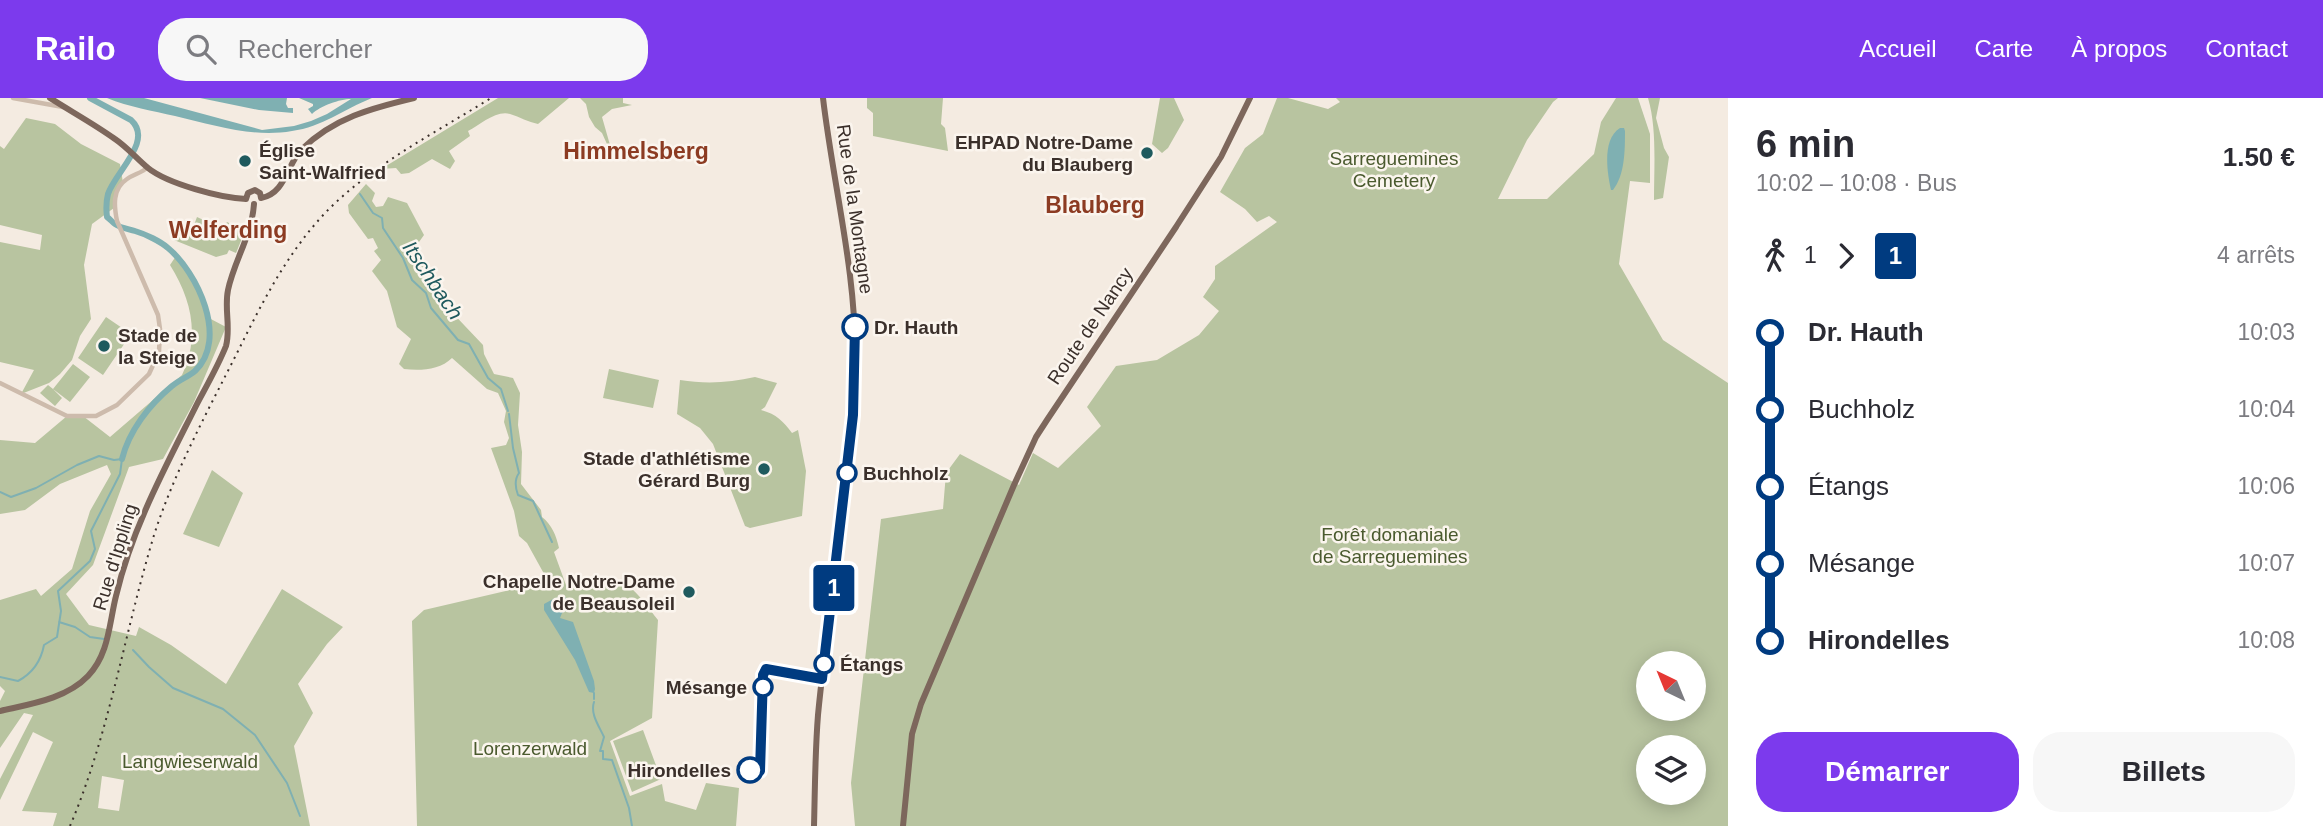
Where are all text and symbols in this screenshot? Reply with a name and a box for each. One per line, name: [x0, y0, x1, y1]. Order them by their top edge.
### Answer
search box: [158, 18, 648, 81]
text: Railo: [35, 30, 116, 67]
icon: search: [182, 30, 220, 68]
text: Rechercher: [238, 34, 372, 64]
text: Accueil: [1859, 35, 1937, 62]
text: Carte: [1975, 35, 2033, 62]
text: À propos: [2071, 35, 2167, 62]
text: Contact: [2205, 35, 2288, 62]
street label: Rue de la Montagne: [833, 123, 877, 295]
text: 6 min: [1756, 123, 1855, 165]
place label: EHPAD Notre-Dame du Blauberg: [955, 132, 1133, 175]
district label: Himmelsberg: [563, 138, 709, 164]
place label: Église Saint-Walfried: [259, 140, 386, 183]
text: 1.50 €: [2223, 142, 2295, 172]
marker: EHPAD Notre-Dame du Blauberg: [1139, 145, 1155, 161]
park label: Sarreguemines Cemetery: [1330, 148, 1458, 191]
marker: Église Saint-Walfried: [237, 153, 253, 169]
text: 10:02 – 10:08 · Bus: [1756, 170, 1957, 196]
district label: Blauberg: [1045, 192, 1145, 218]
district label: Welferding: [169, 217, 287, 243]
water label: Itschbach: [398, 236, 468, 324]
icon: walk: [1756, 237, 1794, 275]
icon: forward: [1827, 237, 1865, 275]
text: 1: [1804, 242, 1817, 268]
text: 1: [1889, 242, 1902, 269]
text: 4 arrêts: [2217, 242, 2295, 268]
street label: Route de Nancy: [1043, 263, 1137, 388]
marker: Dr. Hauth: [842, 314, 868, 340]
place label: Dr. Hauth: [874, 317, 958, 338]
text: Dr. Hauth: [1808, 317, 1924, 347]
text: 10:03: [2237, 319, 2295, 345]
place label: Stade de la Steige: [118, 325, 197, 368]
marker: Stade de la Steige: [96, 338, 112, 354]
text: Buchholz: [1808, 394, 1915, 424]
text: 10:04: [2237, 396, 2295, 422]
place label: Stade d'athlétisme Gérard Burg: [583, 448, 750, 491]
marker: Stade d'athlétisme Gérard Burg: [756, 461, 772, 477]
marker: Buchholz: [837, 463, 857, 483]
place label: Buchholz: [863, 463, 949, 484]
text: Étangs: [1808, 471, 1889, 501]
text: 10:06: [2237, 473, 2295, 499]
street label: Rue d'Ippling: [89, 501, 141, 613]
park label: Forêt domaniale de Sarreguemines: [1312, 524, 1468, 567]
text: Mésange: [1808, 548, 1915, 578]
text: 10:07: [2237, 550, 2295, 576]
line badge: 1: [811, 565, 857, 611]
place label: Chapelle Notre-Dame de Beausoleil: [483, 571, 675, 614]
text: 1: [827, 574, 841, 601]
marker: Chapelle Notre-Dame de Beausoleil: [681, 584, 697, 600]
text: Hirondelles: [1808, 625, 1950, 655]
text: 10:08: [2237, 627, 2295, 653]
north arrow: [1636, 651, 1706, 721]
map controls: [1636, 651, 1706, 805]
marker: Étangs: [814, 654, 834, 674]
place label: Étangs: [840, 654, 903, 675]
place label: Mésange: [666, 677, 747, 698]
marker: Mésange: [753, 677, 773, 697]
button: Démarrer: [1756, 732, 2019, 812]
button: Billets: [2033, 732, 2295, 812]
button: layers: [1636, 735, 1706, 805]
park label: Lorenzerwald: [473, 738, 587, 759]
park label: Langwieserwald: [122, 751, 258, 772]
marker: Hirondelles: [737, 757, 763, 783]
place label: Hirondelles: [628, 760, 731, 781]

